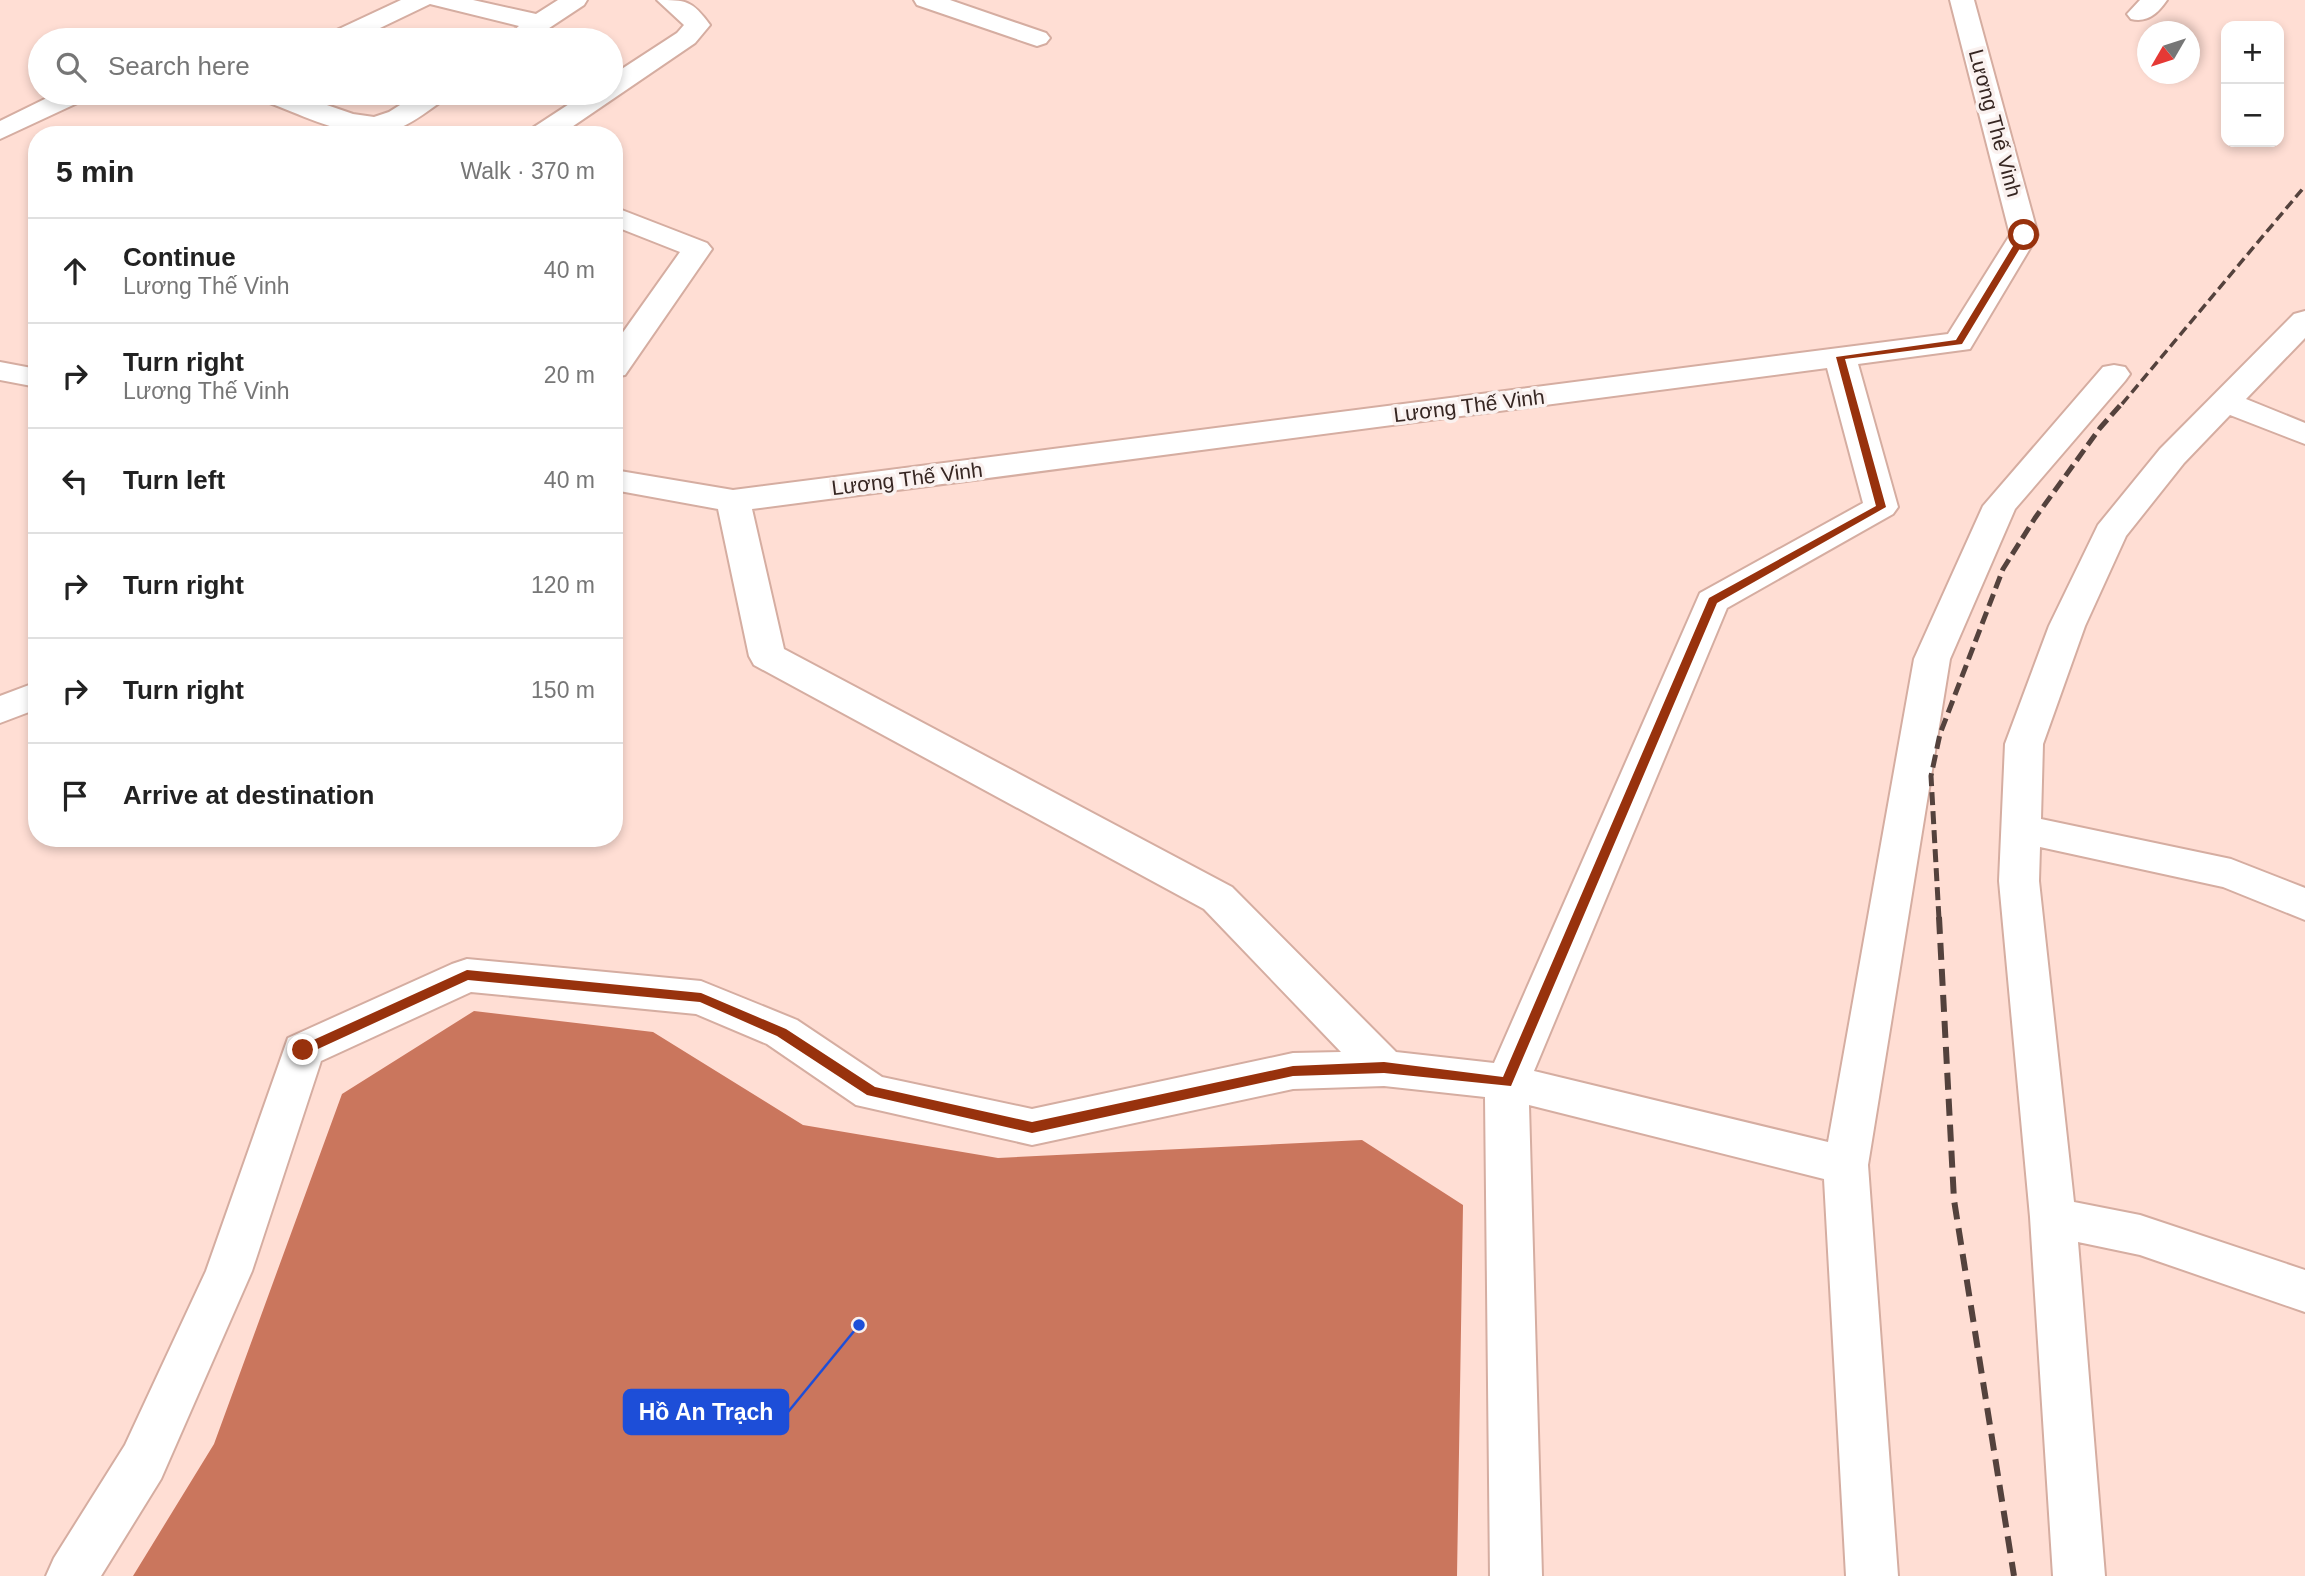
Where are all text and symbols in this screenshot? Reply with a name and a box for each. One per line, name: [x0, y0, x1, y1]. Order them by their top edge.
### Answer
north arrow: [2137, 21, 2200, 84]
map controls: [2221, 21, 2284, 147]
button: +: [2221, 21, 2284, 84]
search box: [28, 28, 623, 105]
street label: Lương Thế Vinh: [1965, 46, 2026, 199]
icon: search: [52, 48, 90, 86]
text: Search here: [108, 51, 250, 81]
button: −: [2221, 84, 2284, 147]
text: 5 min: [56, 155, 134, 188]
text: Walk · 370 m: [460, 158, 595, 184]
route start: [2008, 219, 2039, 250]
text: Continue: [123, 242, 236, 272]
icon: ahead: [56, 252, 94, 290]
text: 40 m: [544, 257, 595, 283]
text: Lương Thế Vinh: [123, 273, 289, 299]
text: Turn right: [123, 347, 244, 377]
icon: right: [56, 357, 94, 395]
text: 20 m: [544, 362, 595, 388]
text: Lương Thế Vinh: [123, 378, 289, 404]
street label: Lương Thế Vinh: [1392, 385, 1546, 426]
street label: Lương Thế Vinh: [830, 458, 984, 499]
icon: left: [56, 462, 94, 500]
text: Turn left: [123, 465, 225, 495]
text: 40 m: [544, 467, 595, 493]
icon: right: [56, 567, 94, 605]
text: Turn right: [123, 570, 244, 600]
text: 120 m: [531, 572, 595, 598]
icon: right: [56, 672, 94, 710]
text: Turn right: [123, 675, 244, 705]
text: 150 m: [531, 677, 595, 703]
icon: arrive: [56, 777, 94, 815]
text: Arrive at destination: [123, 780, 374, 810]
route end: [287, 1034, 318, 1065]
callout: Hồ An Trạch: [624, 1390, 788, 1434]
text: Hồ An Trạch: [639, 1399, 773, 1425]

